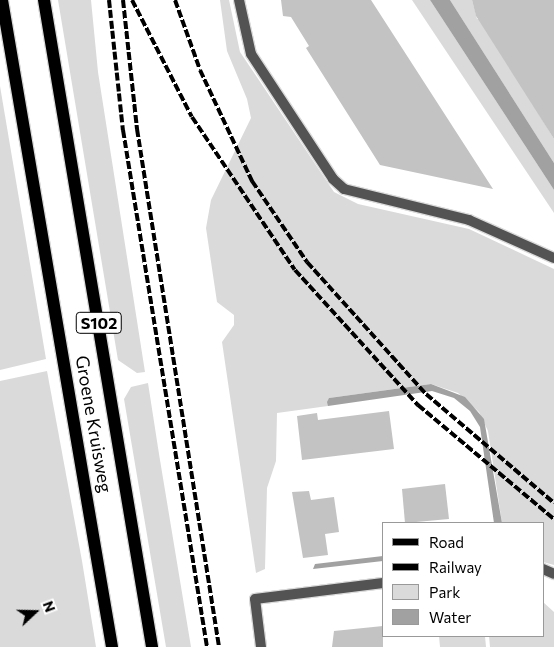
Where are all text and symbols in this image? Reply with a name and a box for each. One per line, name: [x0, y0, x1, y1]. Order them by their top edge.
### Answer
road number: S102: [75, 309, 123, 336]
street label: Groene Kruisweg: [71, 354, 117, 494]
legend: [382, 522, 544, 637]
text: Road: [429, 533, 464, 551]
text: Railway: [429, 558, 482, 576]
text: Park: [429, 583, 460, 601]
north arrow: [10, 587, 60, 637]
text: N: [40, 598, 59, 614]
text: Water: [429, 608, 471, 626]

